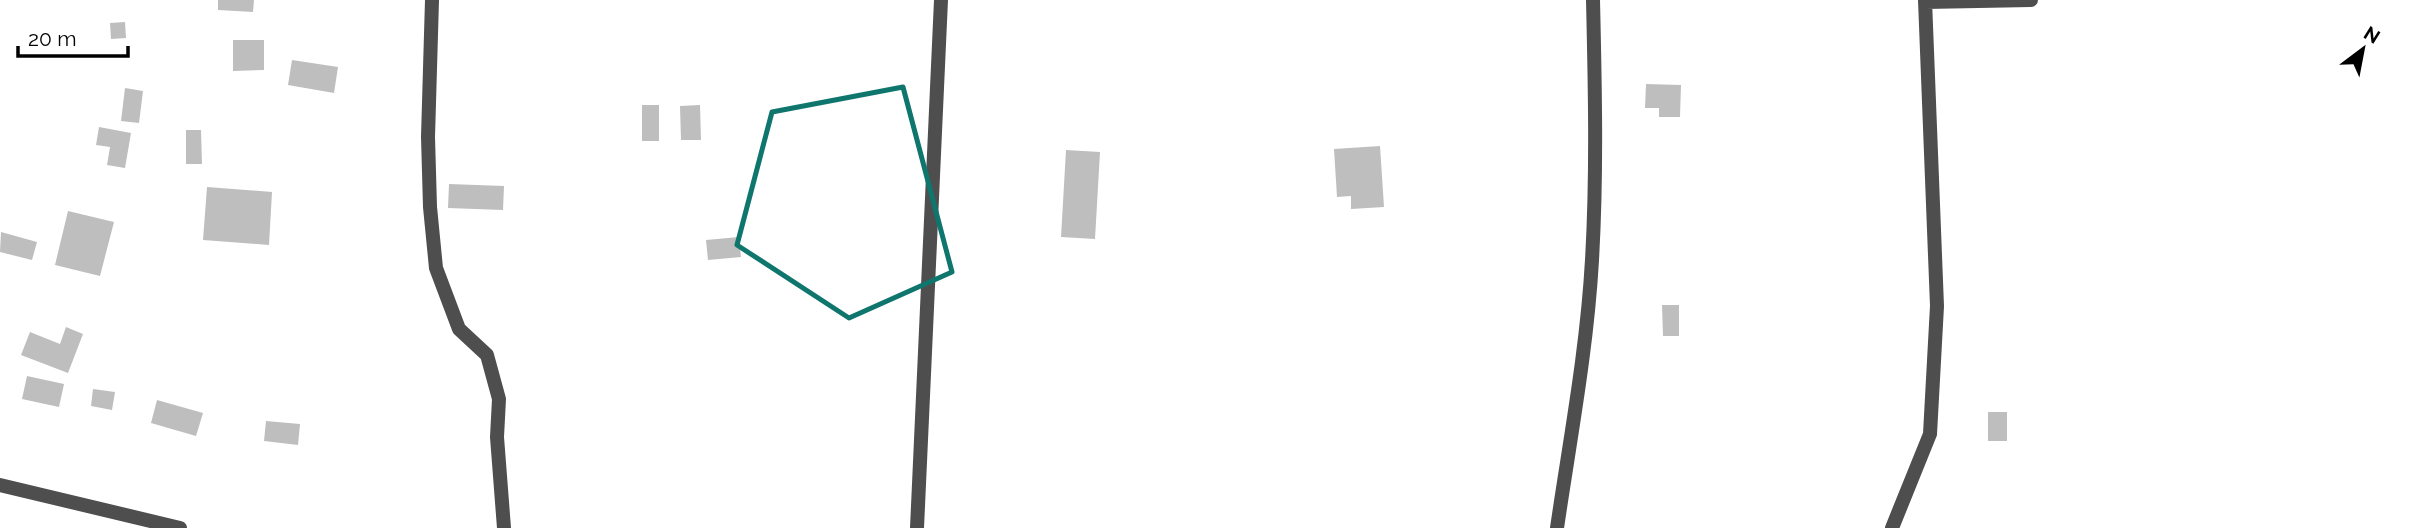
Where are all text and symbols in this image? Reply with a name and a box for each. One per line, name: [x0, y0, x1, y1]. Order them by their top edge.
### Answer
scale bar: [18, 14, 128, 58]
north arrow: [2328, 14, 2398, 84]
text: N: [2360, 21, 2384, 48]
text: 20 m: [28, 26, 76, 51]

